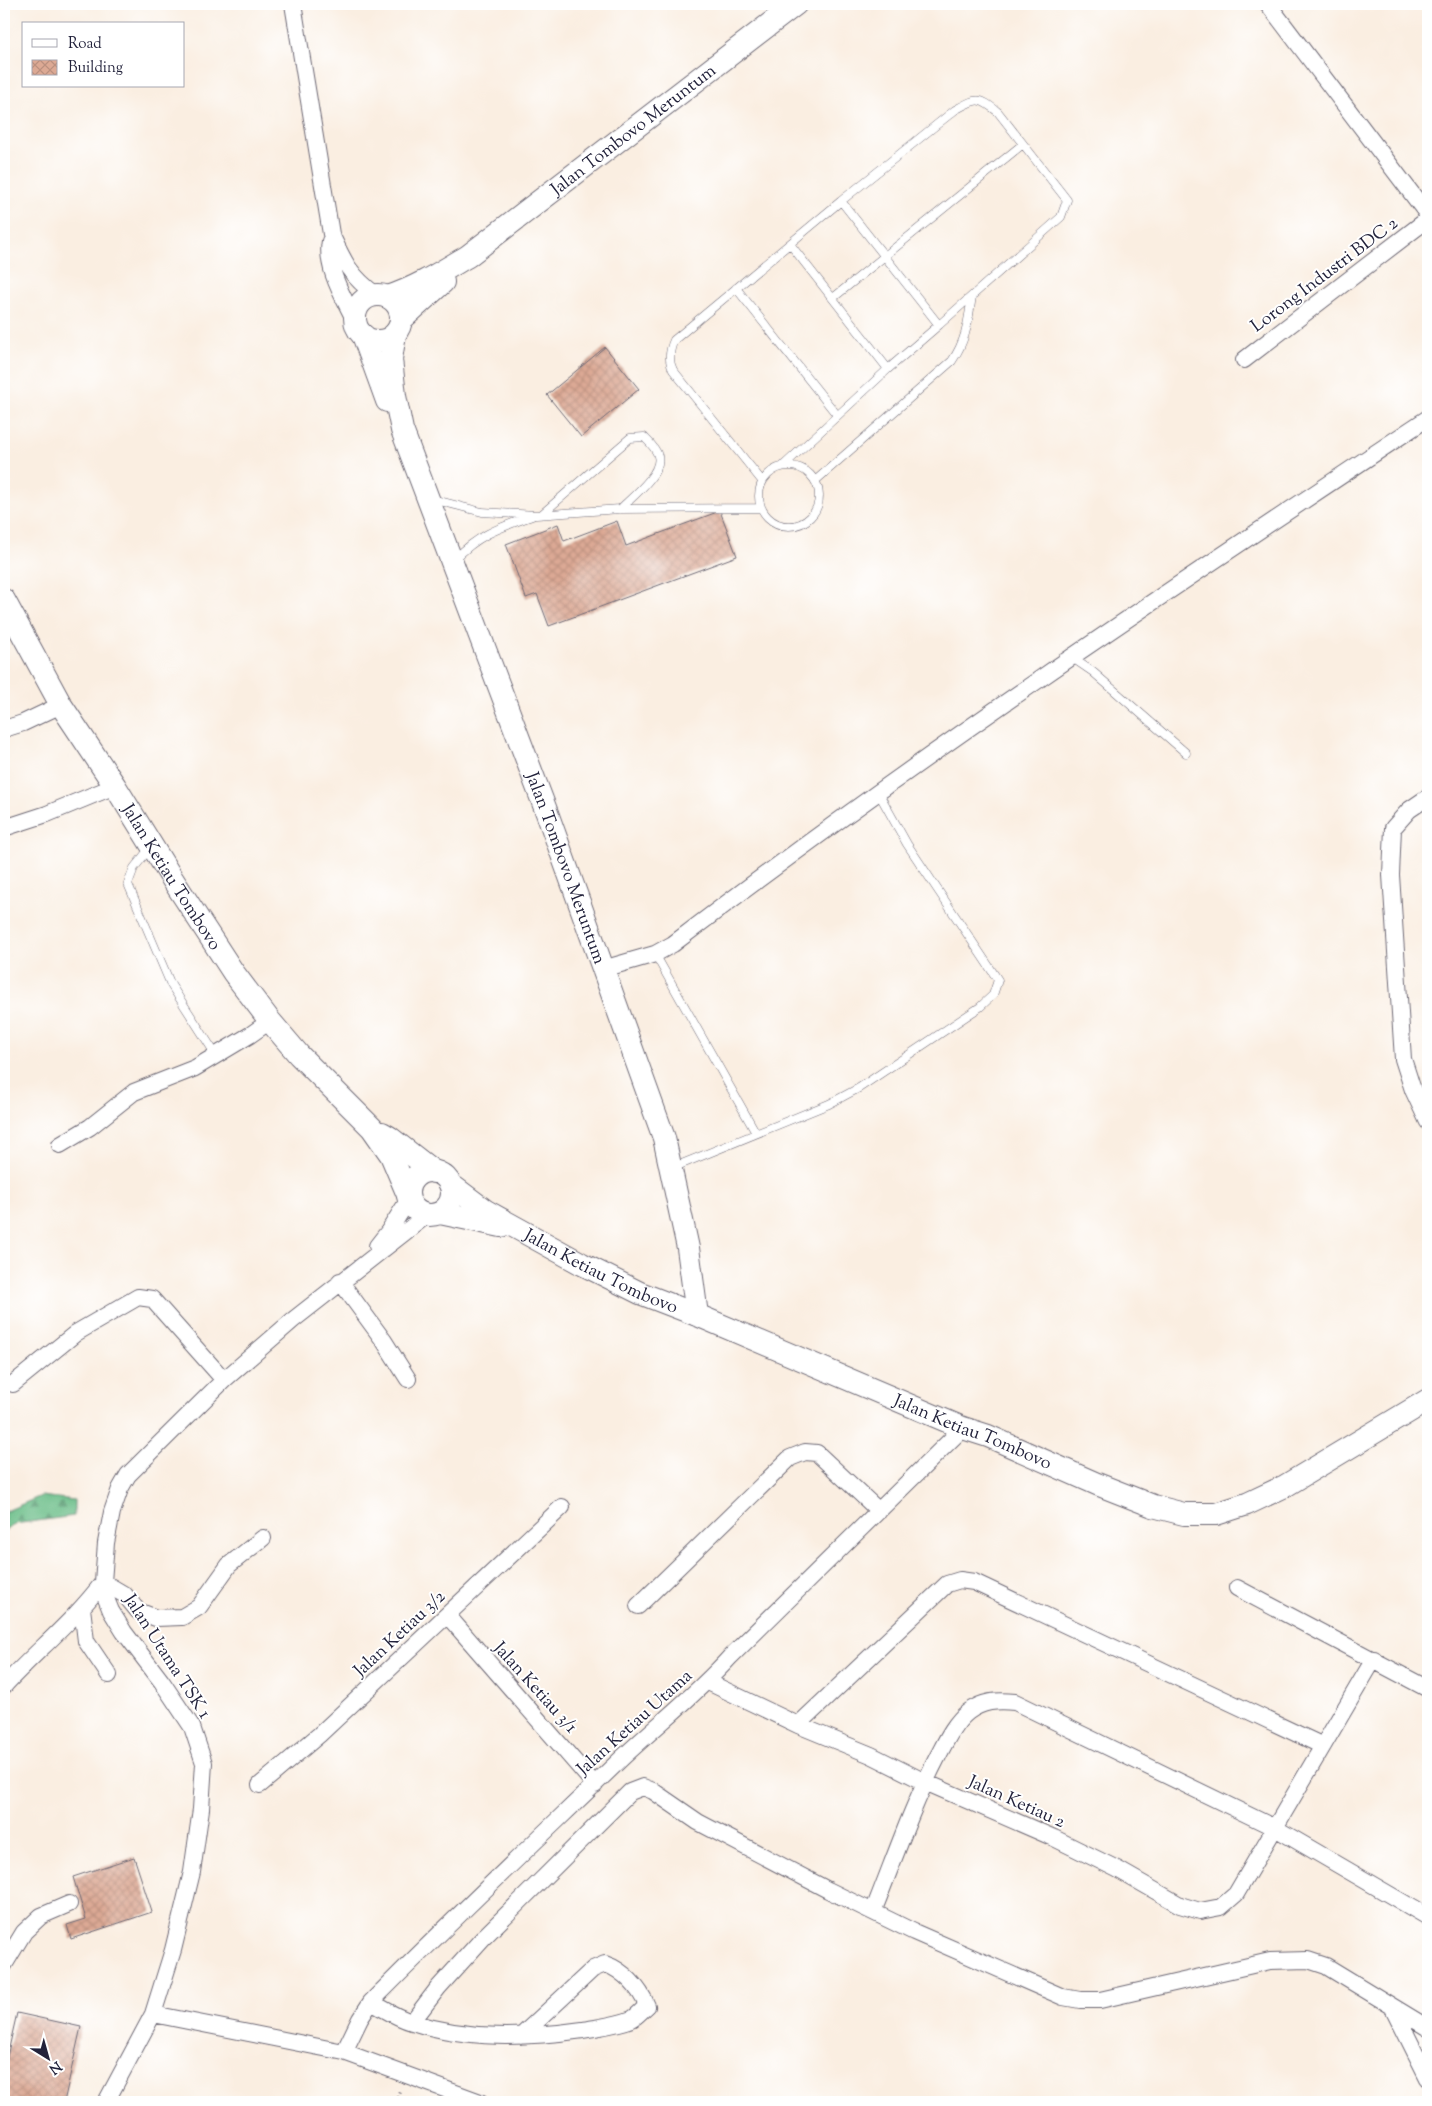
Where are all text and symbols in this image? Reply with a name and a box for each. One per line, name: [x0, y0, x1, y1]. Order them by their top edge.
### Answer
legend: [22, 22, 185, 88]
text: Road: [68, 34, 102, 55]
text: Building: [68, 58, 123, 79]
street label: Jalan Tombovo Meruntum: [545, 59, 722, 204]
street label: Lorong Industri BDC 2: [1246, 211, 1405, 340]
street label: Jalan Tombovo Meruntum: [517, 768, 611, 968]
street label: Jalan Ketiau Tombovo: [114, 799, 227, 956]
street label: Jalan Ketiau Tombovo: [518, 1223, 681, 1321]
street label: Jalan Ketiau Tombovo: [888, 1388, 1055, 1477]
street label: Jalan Ketiau 3/2: [348, 1585, 452, 1685]
street label: Jalan Utama TSK 1: [116, 1589, 216, 1724]
street label: Jalan Ketiau 3/1: [486, 1636, 583, 1740]
street label: Jalan Ketiau Utama: [571, 1664, 699, 1783]
street label: Jalan Ketiau 2: [963, 1769, 1069, 1836]
north arrow: [22, 2034, 72, 2084]
text: N: [44, 2055, 65, 2078]

